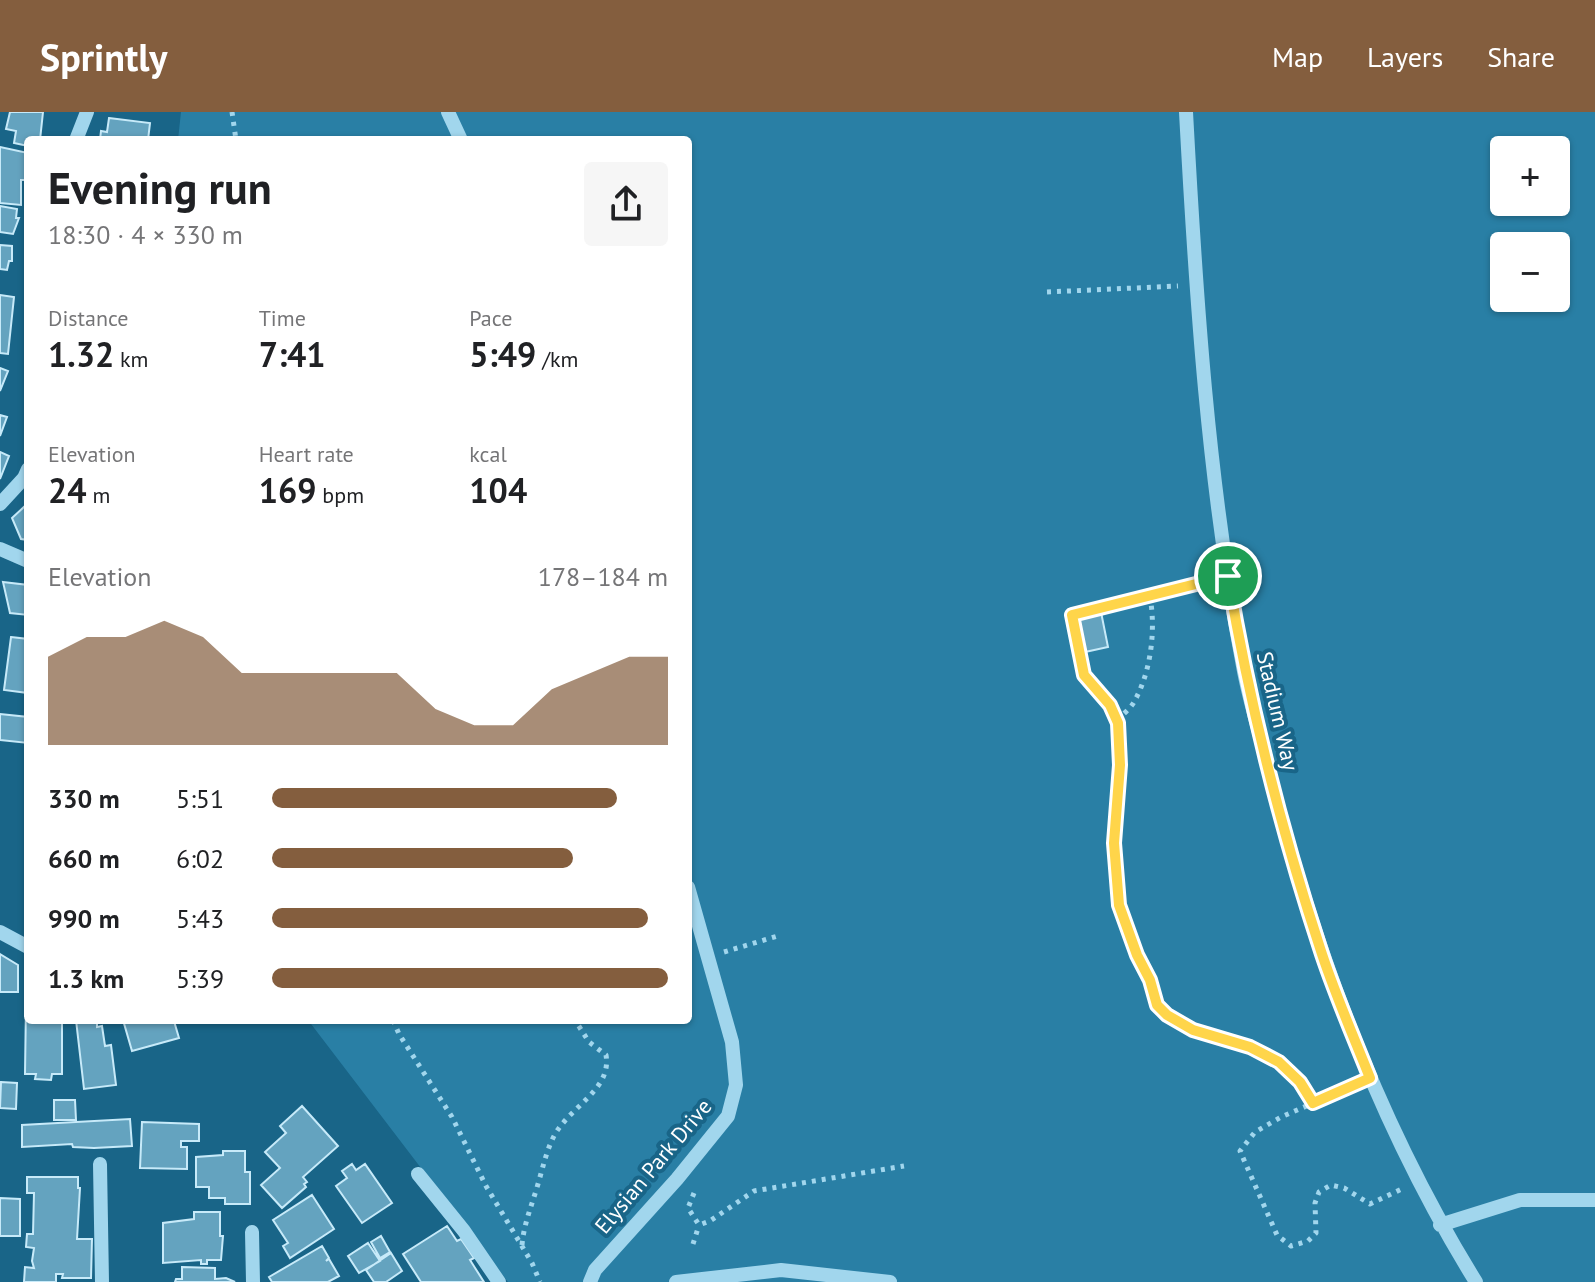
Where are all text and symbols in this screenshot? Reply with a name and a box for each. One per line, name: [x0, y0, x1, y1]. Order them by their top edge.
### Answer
text: Sprintly: [40, 32, 168, 81]
text: Map: [1272, 38, 1323, 75]
text: Layers: [1367, 38, 1443, 75]
text: Share: [1487, 38, 1555, 75]
map controls: [1490, 136, 1570, 312]
button: +: [1490, 136, 1570, 216]
text: Evening run: [48, 159, 272, 216]
button: share: [584, 162, 668, 246]
text: 18:30 · 4 × 330 m: [48, 218, 243, 251]
button: −: [1490, 232, 1570, 312]
text: Distance: [48, 304, 129, 332]
text: Time: [259, 304, 306, 332]
text: Pace: [469, 304, 512, 332]
text: 1.32: [48, 332, 114, 376]
text: 7:41: [259, 332, 326, 376]
text: 5:49: [469, 332, 536, 376]
text: km: [114, 345, 148, 373]
text: /km: [536, 345, 578, 373]
text: Elevation: [48, 440, 136, 468]
text: Heart rate: [259, 440, 354, 468]
text: kcal: [469, 440, 507, 468]
text: 24: [48, 468, 87, 512]
text: 169: [259, 468, 317, 512]
text: 104: [469, 468, 527, 512]
text: m: [87, 481, 110, 509]
text: bpm: [317, 481, 364, 509]
pin: [1194, 542, 1262, 610]
icon: arrive: [1206, 554, 1250, 598]
text: Elevation: [48, 560, 152, 593]
text: 178–184 m: [538, 560, 668, 593]
street label: Stadium Way: [1251, 649, 1305, 774]
text: 330 m: [48, 782, 120, 815]
text: 5:51: [176, 782, 224, 815]
text: 660 m: [48, 842, 120, 875]
text: 6:02: [176, 842, 224, 875]
text: 990 m: [48, 902, 120, 935]
text: 5:43: [176, 902, 224, 935]
text: 1.3 km: [48, 962, 124, 995]
text: 5:39: [176, 962, 224, 995]
street label: Elysian Park Drive: [588, 1093, 718, 1239]

